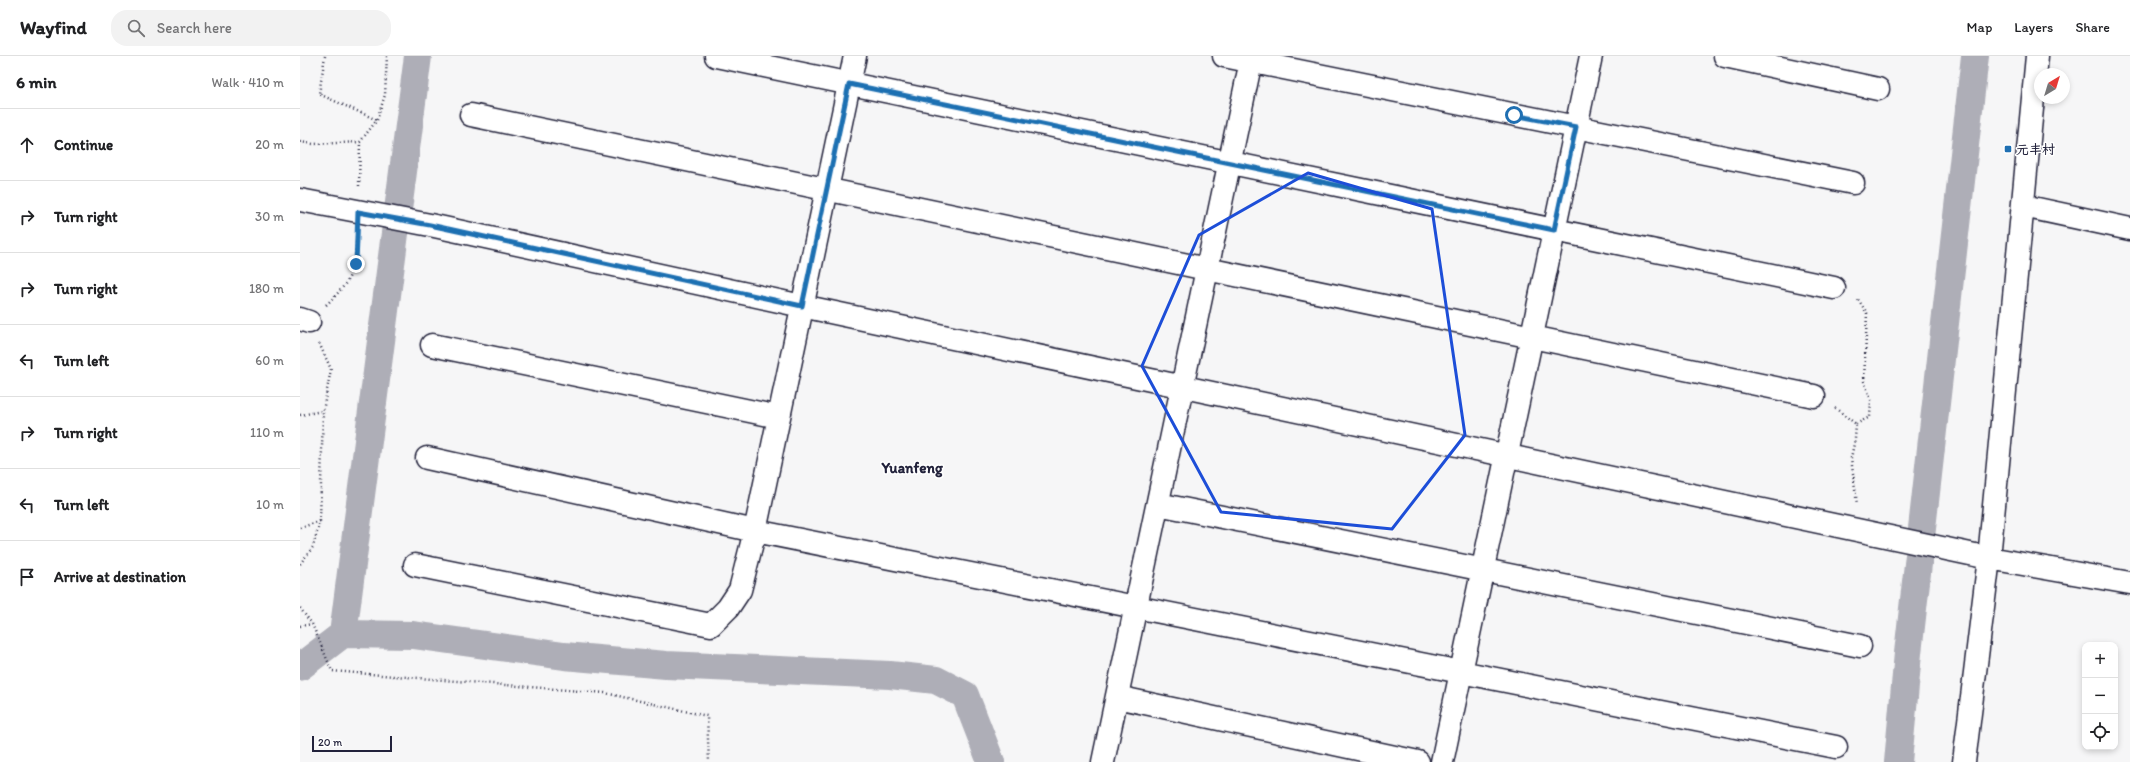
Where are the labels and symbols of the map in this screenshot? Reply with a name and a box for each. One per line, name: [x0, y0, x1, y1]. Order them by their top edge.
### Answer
north arrow: [2034, 68, 2070, 104]
route start: [1505, 106, 1523, 124]
place label: 元丰村: [2016, 142, 2055, 157]
marker: 元丰村: [2003, 144, 2013, 154]
route end: [347, 255, 365, 273]
district label: Yuanfeng: [880, 459, 943, 478]
scale bar: [312, 734, 392, 753]

